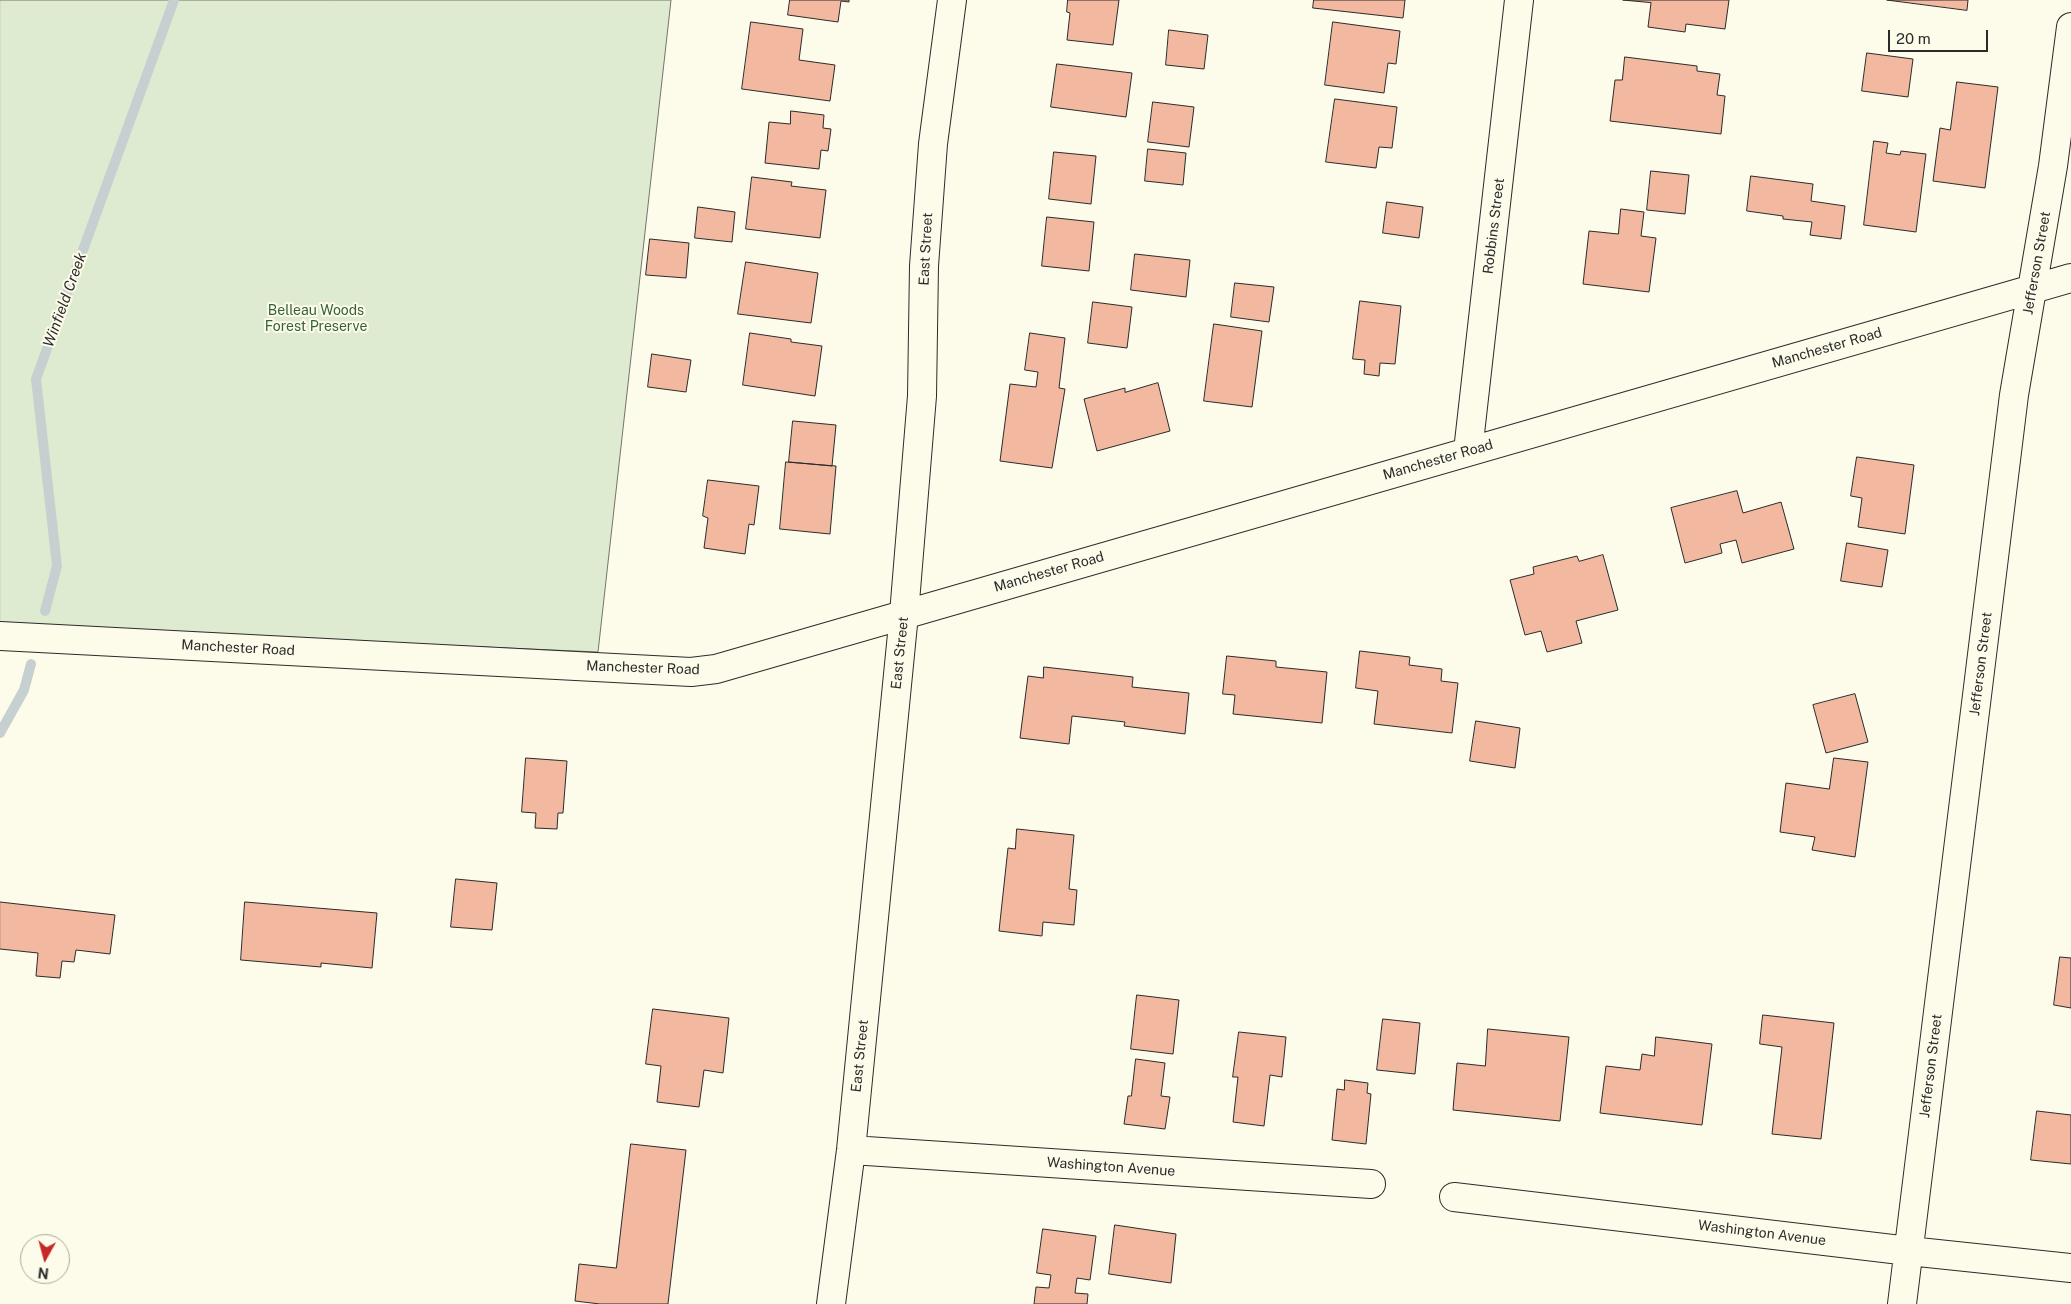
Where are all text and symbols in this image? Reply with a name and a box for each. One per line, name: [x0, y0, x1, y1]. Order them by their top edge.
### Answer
scale bar: [1891, 20, 1991, 52]
text: 20 m: [1896, 30, 1931, 47]
street label: Robbins Street: [1480, 177, 1508, 275]
street label: Jefferson Street: [2020, 210, 2054, 316]
street label: East Street: [916, 212, 936, 286]
water label: Winfield Creek: [40, 250, 90, 350]
park label: Belleau Woods Forest Preserve: [265, 303, 367, 336]
street label: Manchester Road: [1770, 324, 1884, 372]
street label: Manchester Road: [1381, 436, 1495, 484]
street label: Manchester Road: [992, 548, 1106, 596]
street label: Jefferson Street: [1966, 611, 1996, 717]
street label: East Street: [888, 616, 912, 690]
street label: Manchester Road: [181, 637, 295, 659]
street label: Manchester Road: [586, 658, 700, 678]
street label: Jefferson Street: [1916, 1013, 1946, 1119]
street label: East Street: [848, 1019, 872, 1093]
street label: Washington Avenue: [1046, 1154, 1176, 1180]
street label: Washington Avenue: [1697, 1217, 1827, 1249]
north arrow: [20, 1234, 70, 1284]
text: N: [37, 1264, 50, 1282]

